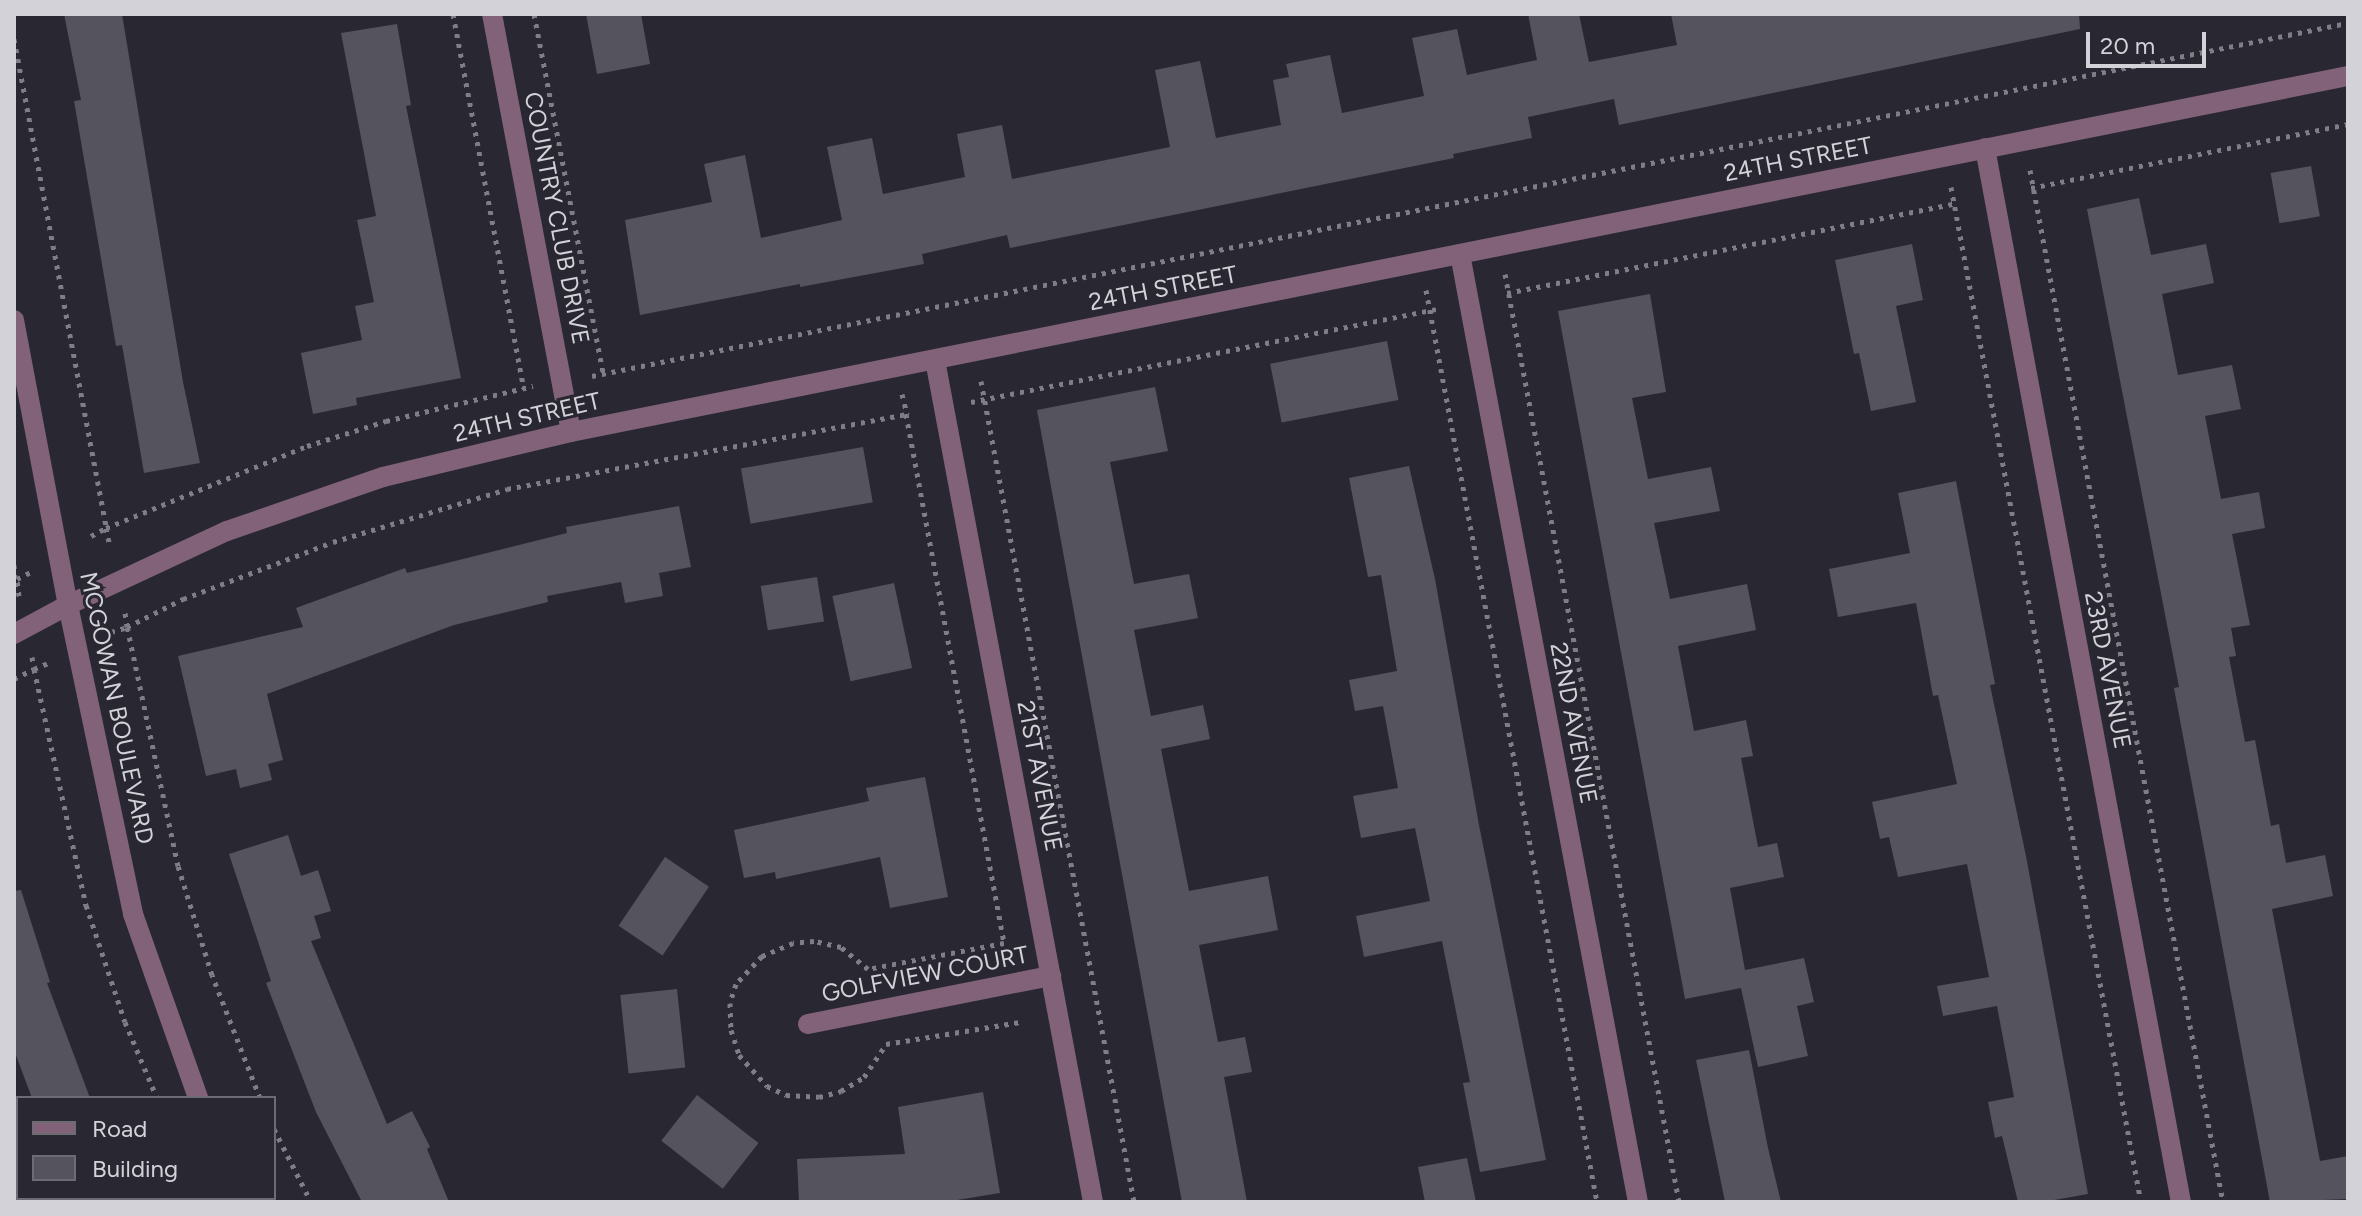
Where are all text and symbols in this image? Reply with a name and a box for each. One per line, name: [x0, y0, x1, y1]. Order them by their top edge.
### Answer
scale bar: [2090, 16, 2210, 66]
text: 20 m: [2100, 31, 2155, 60]
street label: COUNTRY CLUB DRIVE: [518, 89, 596, 347]
street label: 24TH STREET: [1722, 131, 1874, 187]
street label: 24TH STREET: [1087, 260, 1239, 316]
street label: 24TH STREET: [451, 386, 603, 448]
street label: MCGOWAN BOULEVARD: [74, 569, 160, 847]
street label: 23RD AVENUE: [2079, 589, 2137, 751]
street label: 22ND AVENUE: [1544, 640, 1604, 806]
street label: 21ST AVENUE: [1011, 698, 1069, 854]
street label: GOLFVIEW COURT: [819, 940, 1031, 1008]
legend: [16, 1096, 276, 1200]
text: Road: [92, 1114, 147, 1143]
text: Building: [92, 1154, 178, 1183]

